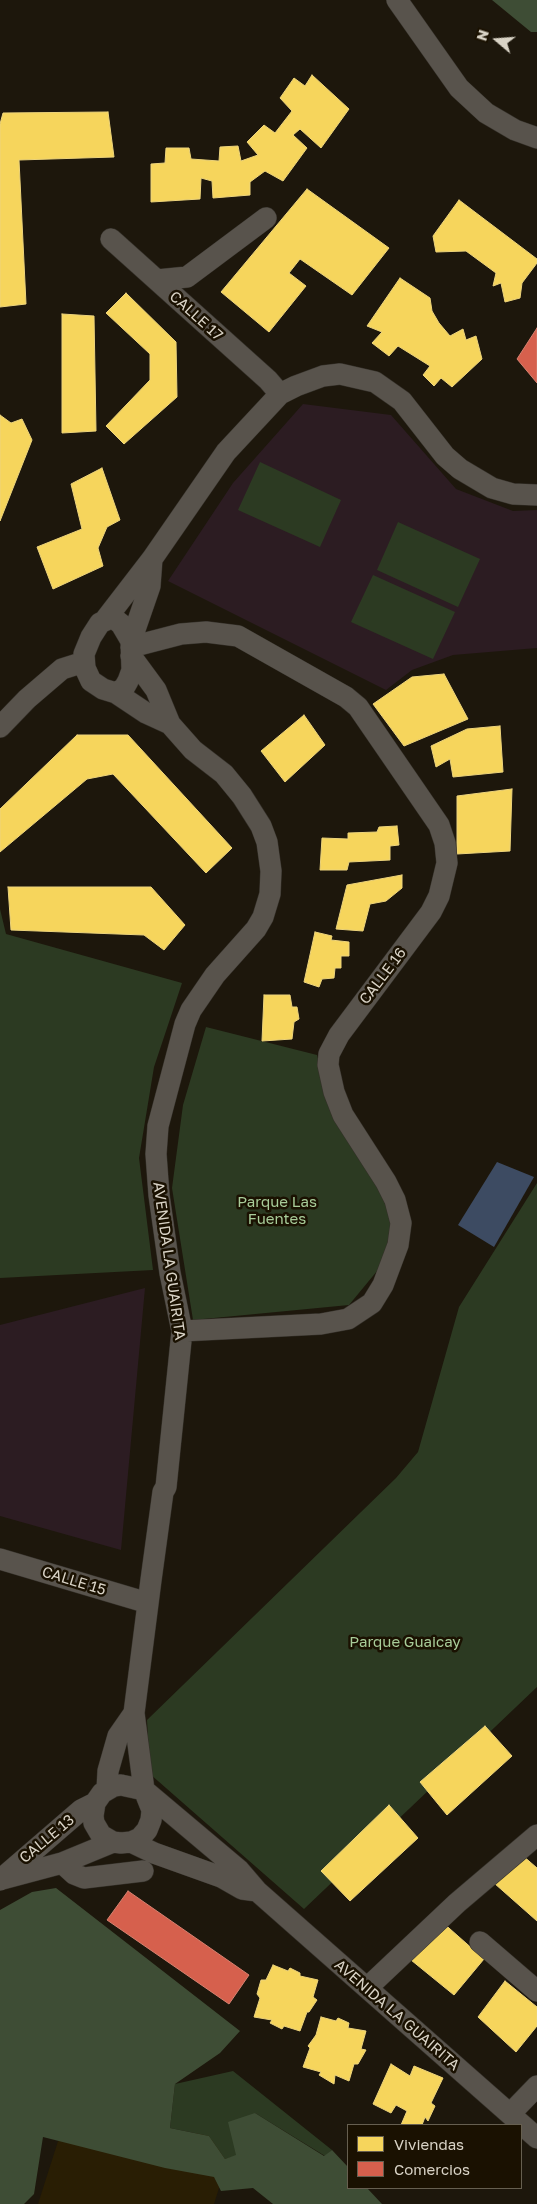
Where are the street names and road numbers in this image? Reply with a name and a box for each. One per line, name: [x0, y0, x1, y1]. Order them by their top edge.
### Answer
street label: CALLE 17: [166, 288, 226, 344]
street label: CALLE 16: [356, 944, 410, 1008]
street label: AVENIDA LA GUAIRITA: [149, 1181, 189, 1341]
street label: CALLE 15: [40, 1563, 108, 1599]
street label: CALLE 13: [16, 1811, 78, 1867]
street label: AVENIDA LA GUAIRITA: [331, 1956, 463, 2074]

